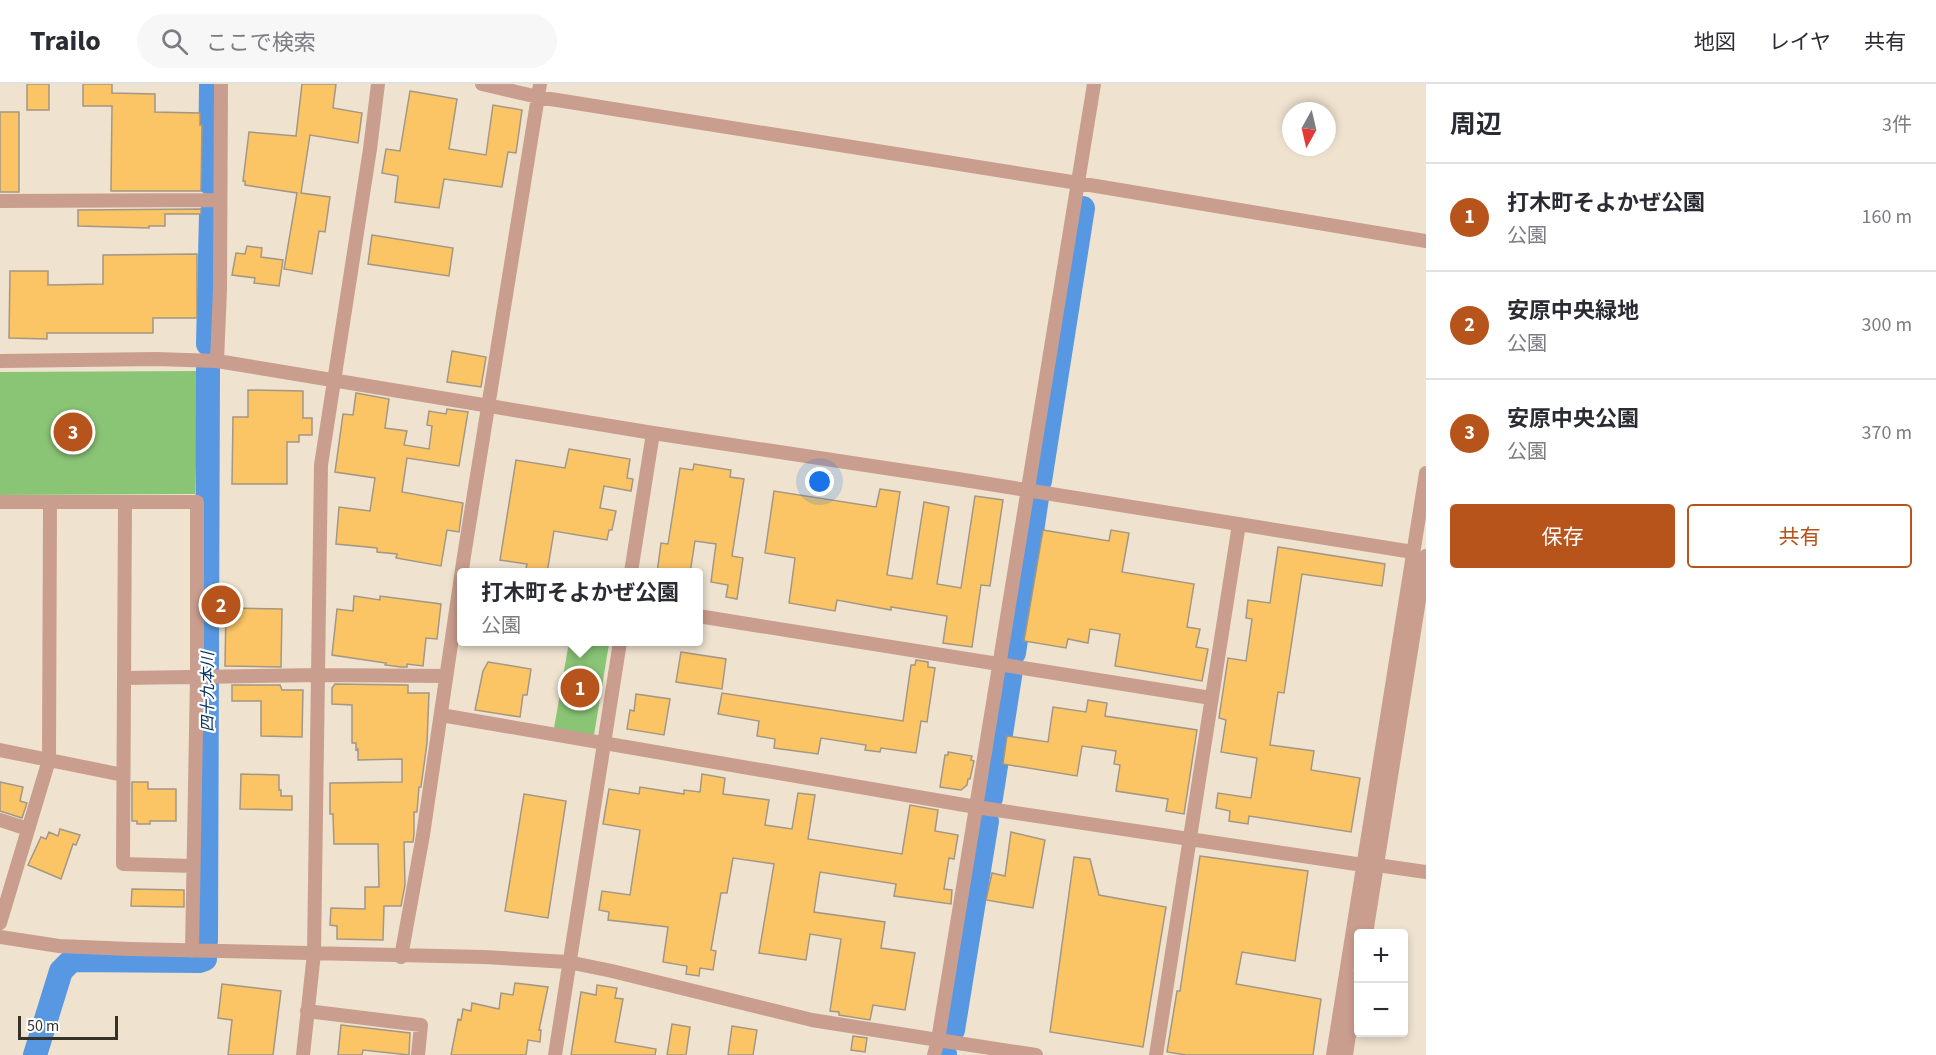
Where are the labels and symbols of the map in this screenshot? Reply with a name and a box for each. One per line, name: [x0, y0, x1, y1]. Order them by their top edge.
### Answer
north arrow: [1282, 102, 1336, 156]
pin: 3: [54, 410, 92, 454]
your location: [805, 467, 834, 496]
pin: 2: [202, 582, 240, 628]
water label: 四十九本川: [197, 650, 219, 732]
pin: 1: [560, 666, 600, 710]
scale bar: [18, 1013, 118, 1040]

